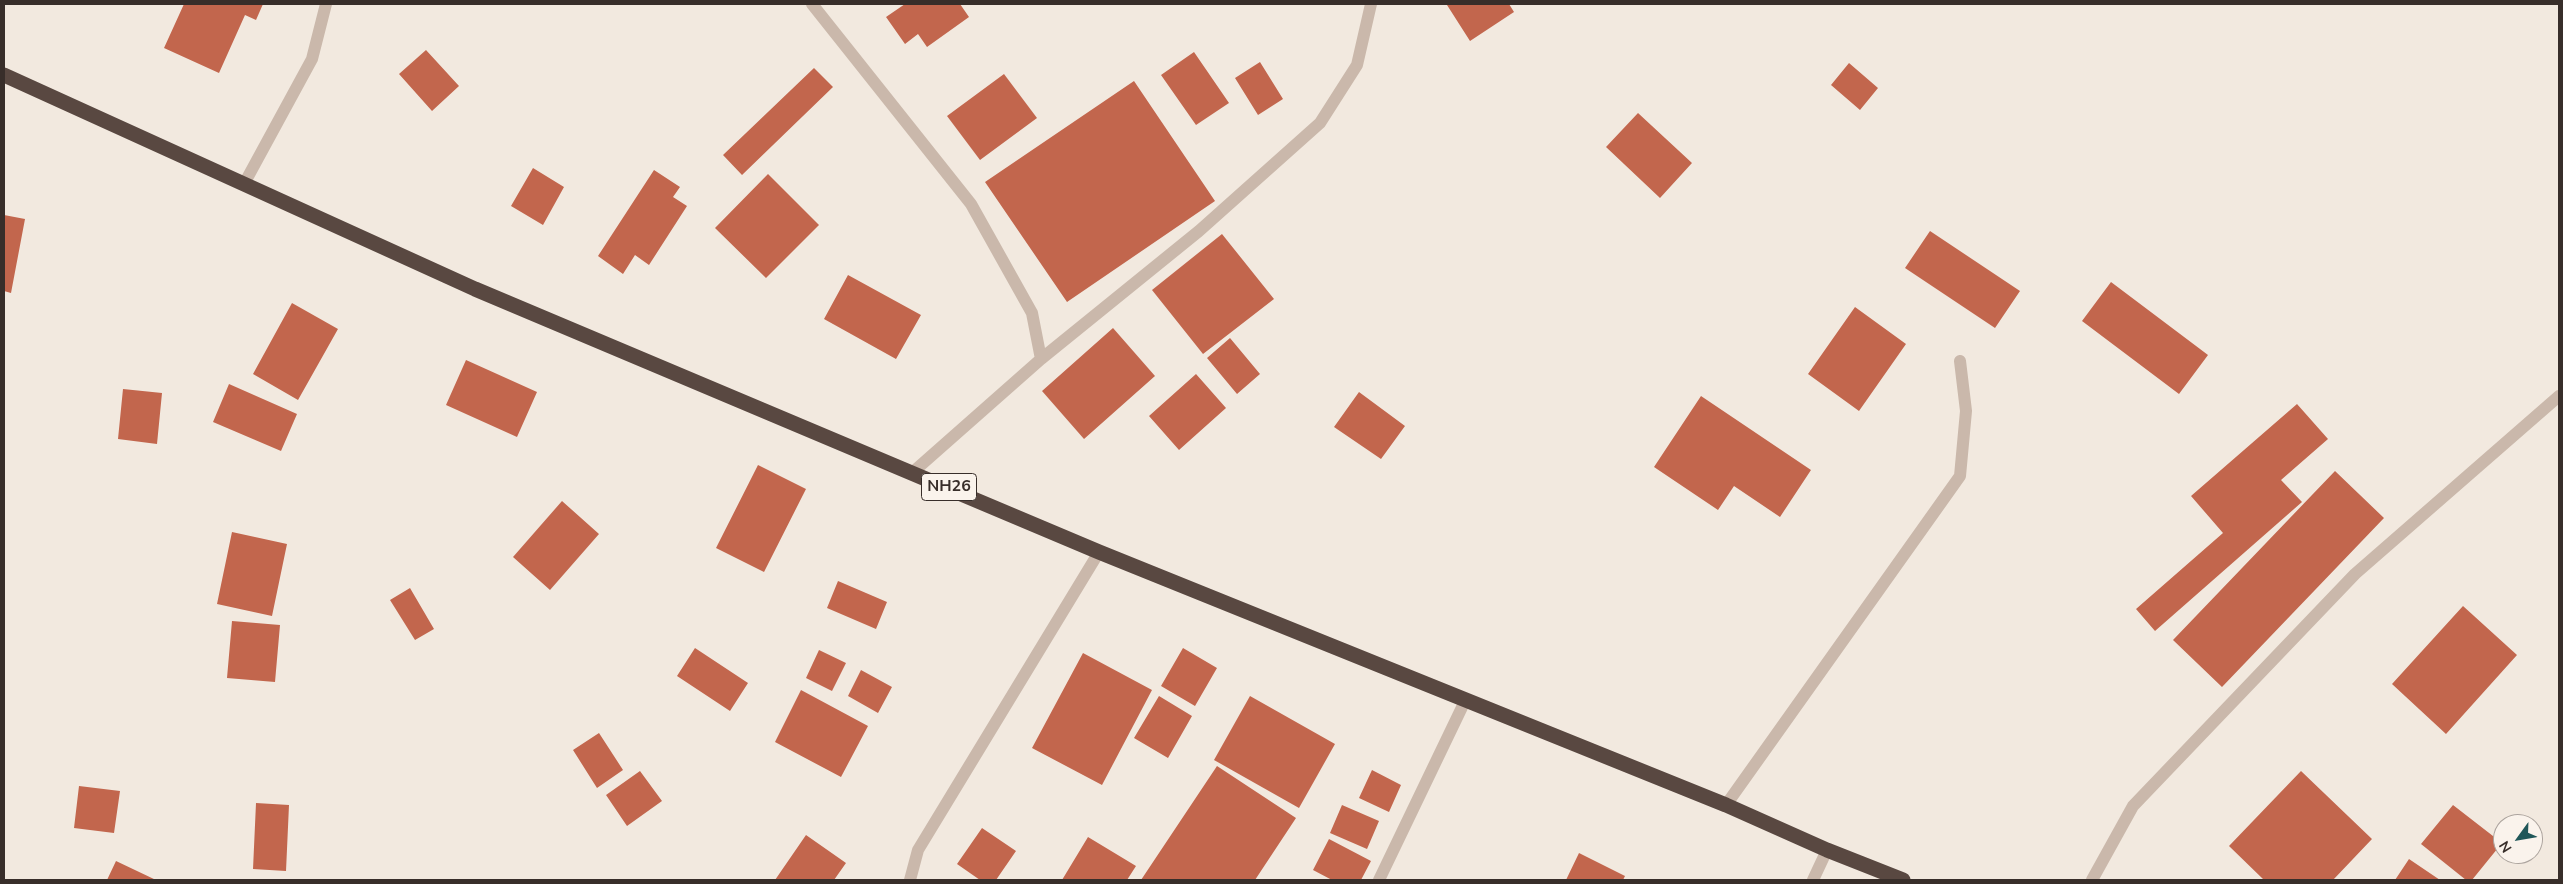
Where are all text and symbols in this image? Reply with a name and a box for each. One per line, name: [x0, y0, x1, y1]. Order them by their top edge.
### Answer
road number: NH26: [922, 474, 976, 501]
north arrow: [2493, 814, 2543, 864]
text: N: [2495, 837, 2517, 856]

